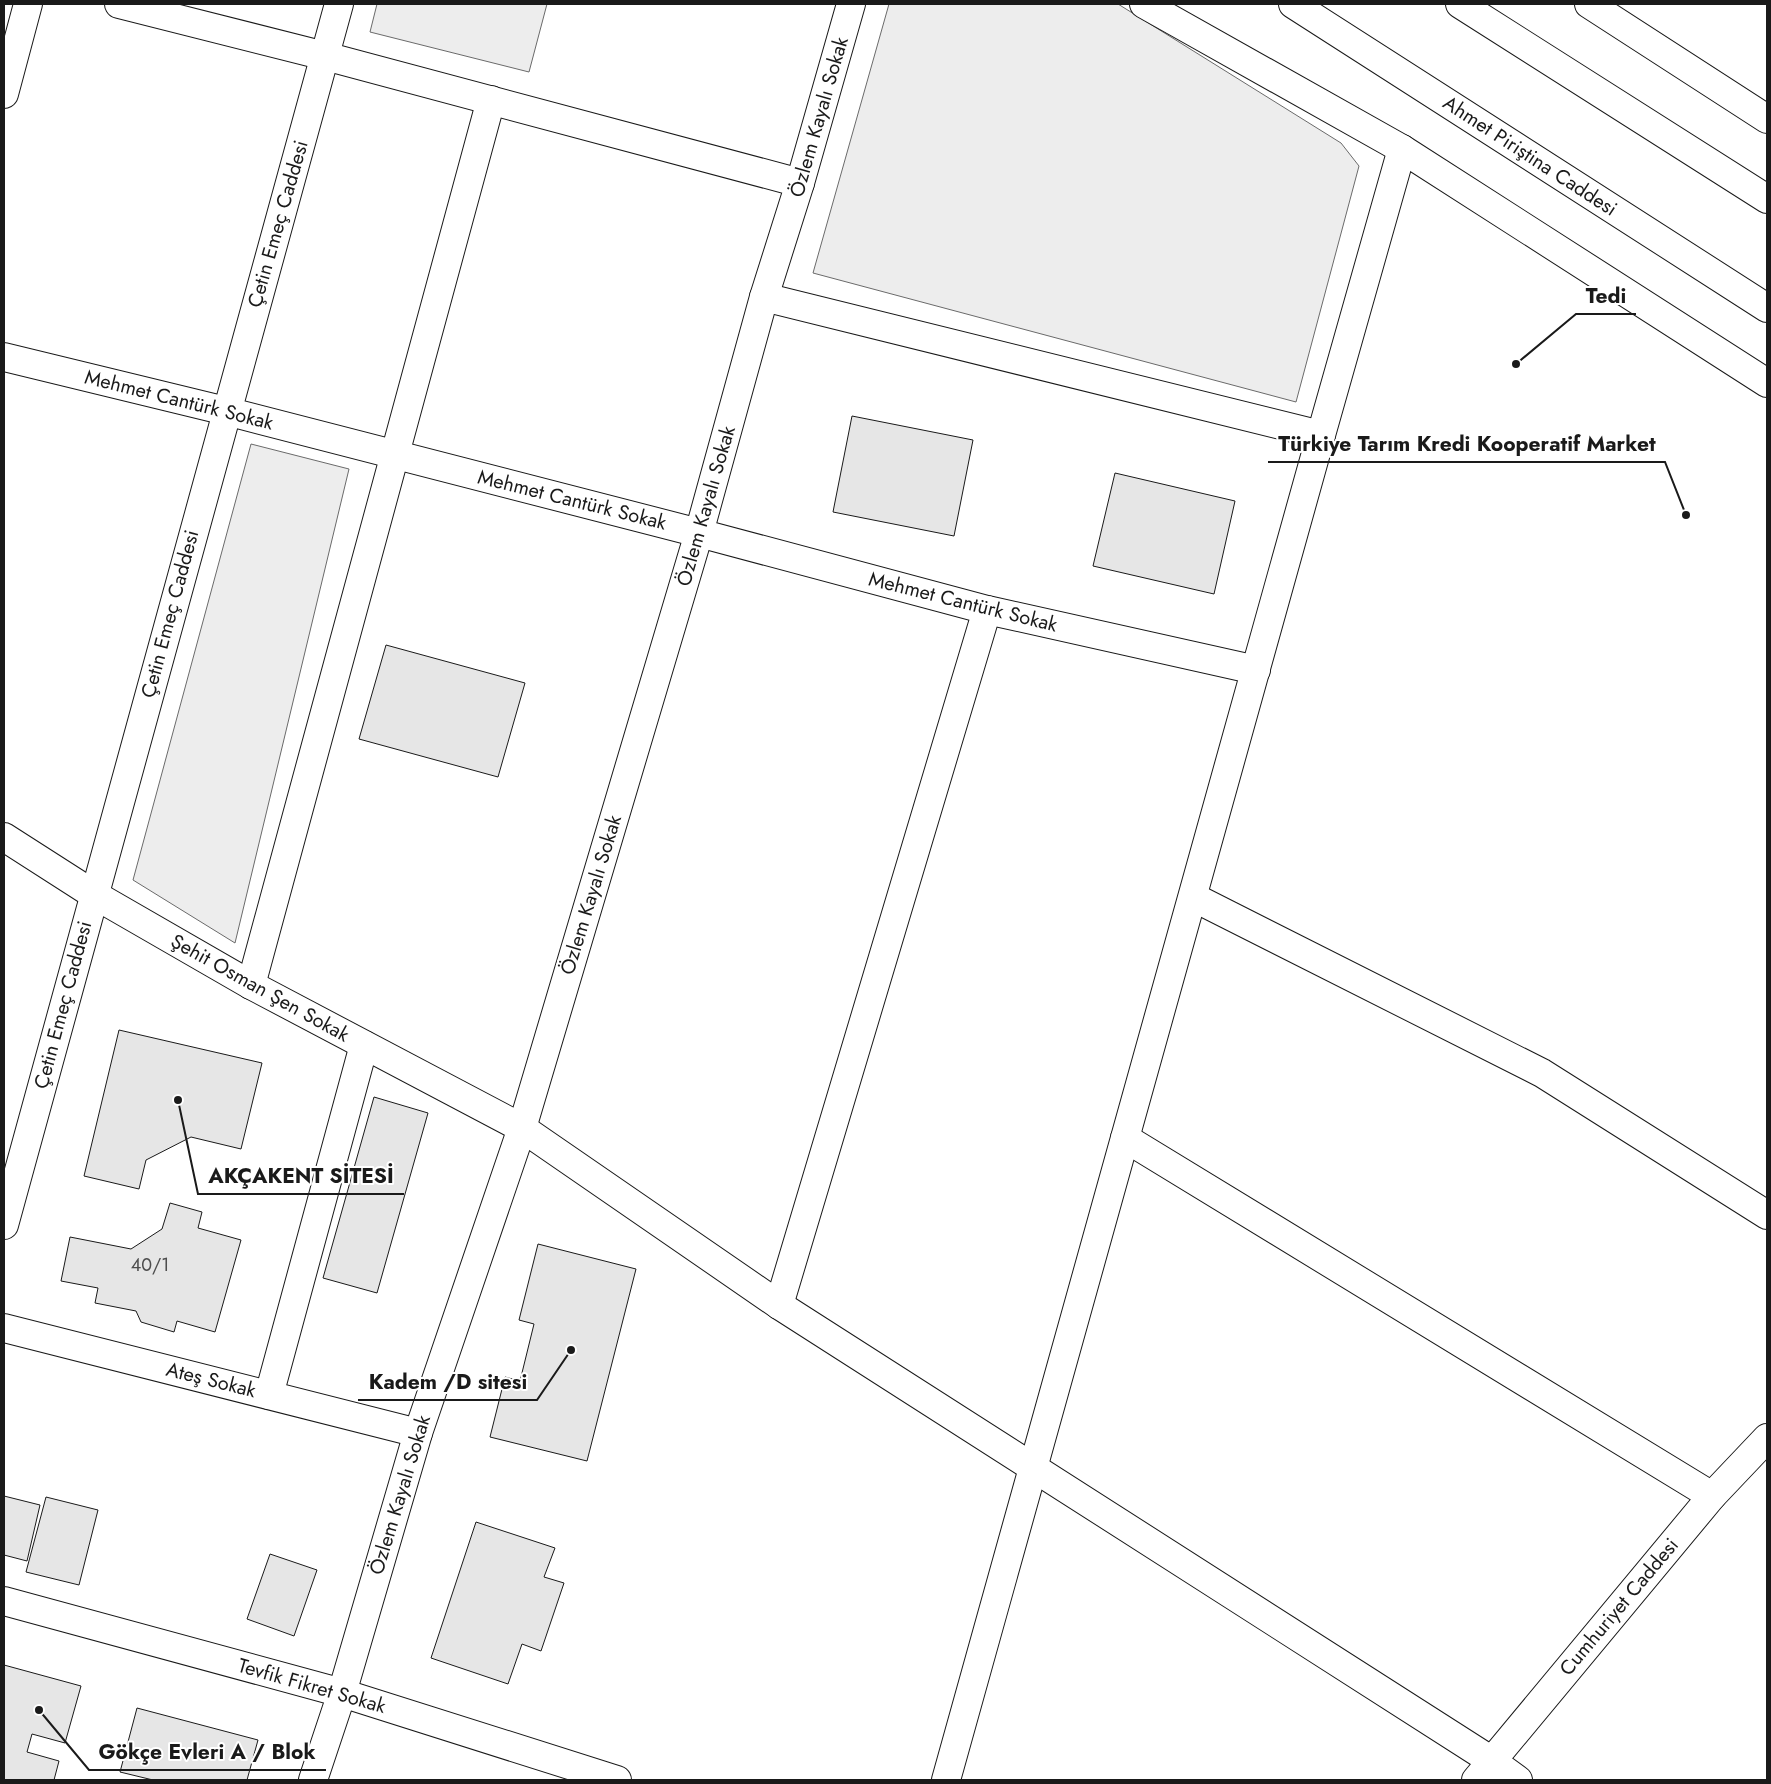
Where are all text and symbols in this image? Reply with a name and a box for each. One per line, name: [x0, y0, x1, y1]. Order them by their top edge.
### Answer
street label: Özlem Kayalı Sokak: [782, 33, 856, 201]
street label: Ahmet Piriştina Caddesi: [1437, 89, 1623, 223]
street label: Çetin Emeç Caddesi: [240, 137, 316, 311]
callout: Tedi: [1576, 278, 1636, 314]
text: Tedi: [1586, 281, 1626, 311]
street label: Mehmet Cantürk Sokak: [82, 363, 277, 438]
street label: Özlem Kayalı Sokak: [669, 422, 743, 590]
callout: Türkiye Tarım Kredi Kooperatif Market: [1268, 426, 1665, 462]
text: Türkiye Tarım Kredi Kooperatif Market: [1278, 429, 1656, 459]
street label: Mehmet Cantürk Sokak: [475, 463, 670, 538]
street label: Çetin Emeç Caddesi: [134, 527, 206, 701]
street label: Mehmet Cantürk Sokak: [866, 565, 1061, 640]
street label: Özlem Kayalı Sokak: [553, 811, 629, 978]
street label: Çetin Emeç Caddesi: [27, 918, 99, 1092]
street label: Şehit Osman Şen Sokak: [165, 927, 355, 1049]
callout: AKÇAKENT SİTESİ: [198, 1158, 404, 1194]
text: AKÇAKENT SİTESİ: [207, 1161, 394, 1191]
house number: 40/1: [131, 1252, 169, 1278]
street label: Ateş Sokak: [163, 1355, 259, 1405]
callout: Kadem /D sitesi: [358, 1364, 537, 1400]
text: Kadem /D sitesi: [369, 1367, 527, 1397]
street label: Özlem Kayalı Sokak: [362, 1411, 438, 1578]
street label: Cumhuriyet Caddesi: [1553, 1532, 1685, 1682]
street label: Tevfik Fikret Sokak: [235, 1651, 390, 1721]
callout: Gökçe Evleri A / Blok: [89, 1734, 326, 1770]
text: Gökçe Evleri A / Blok: [98, 1737, 316, 1767]

